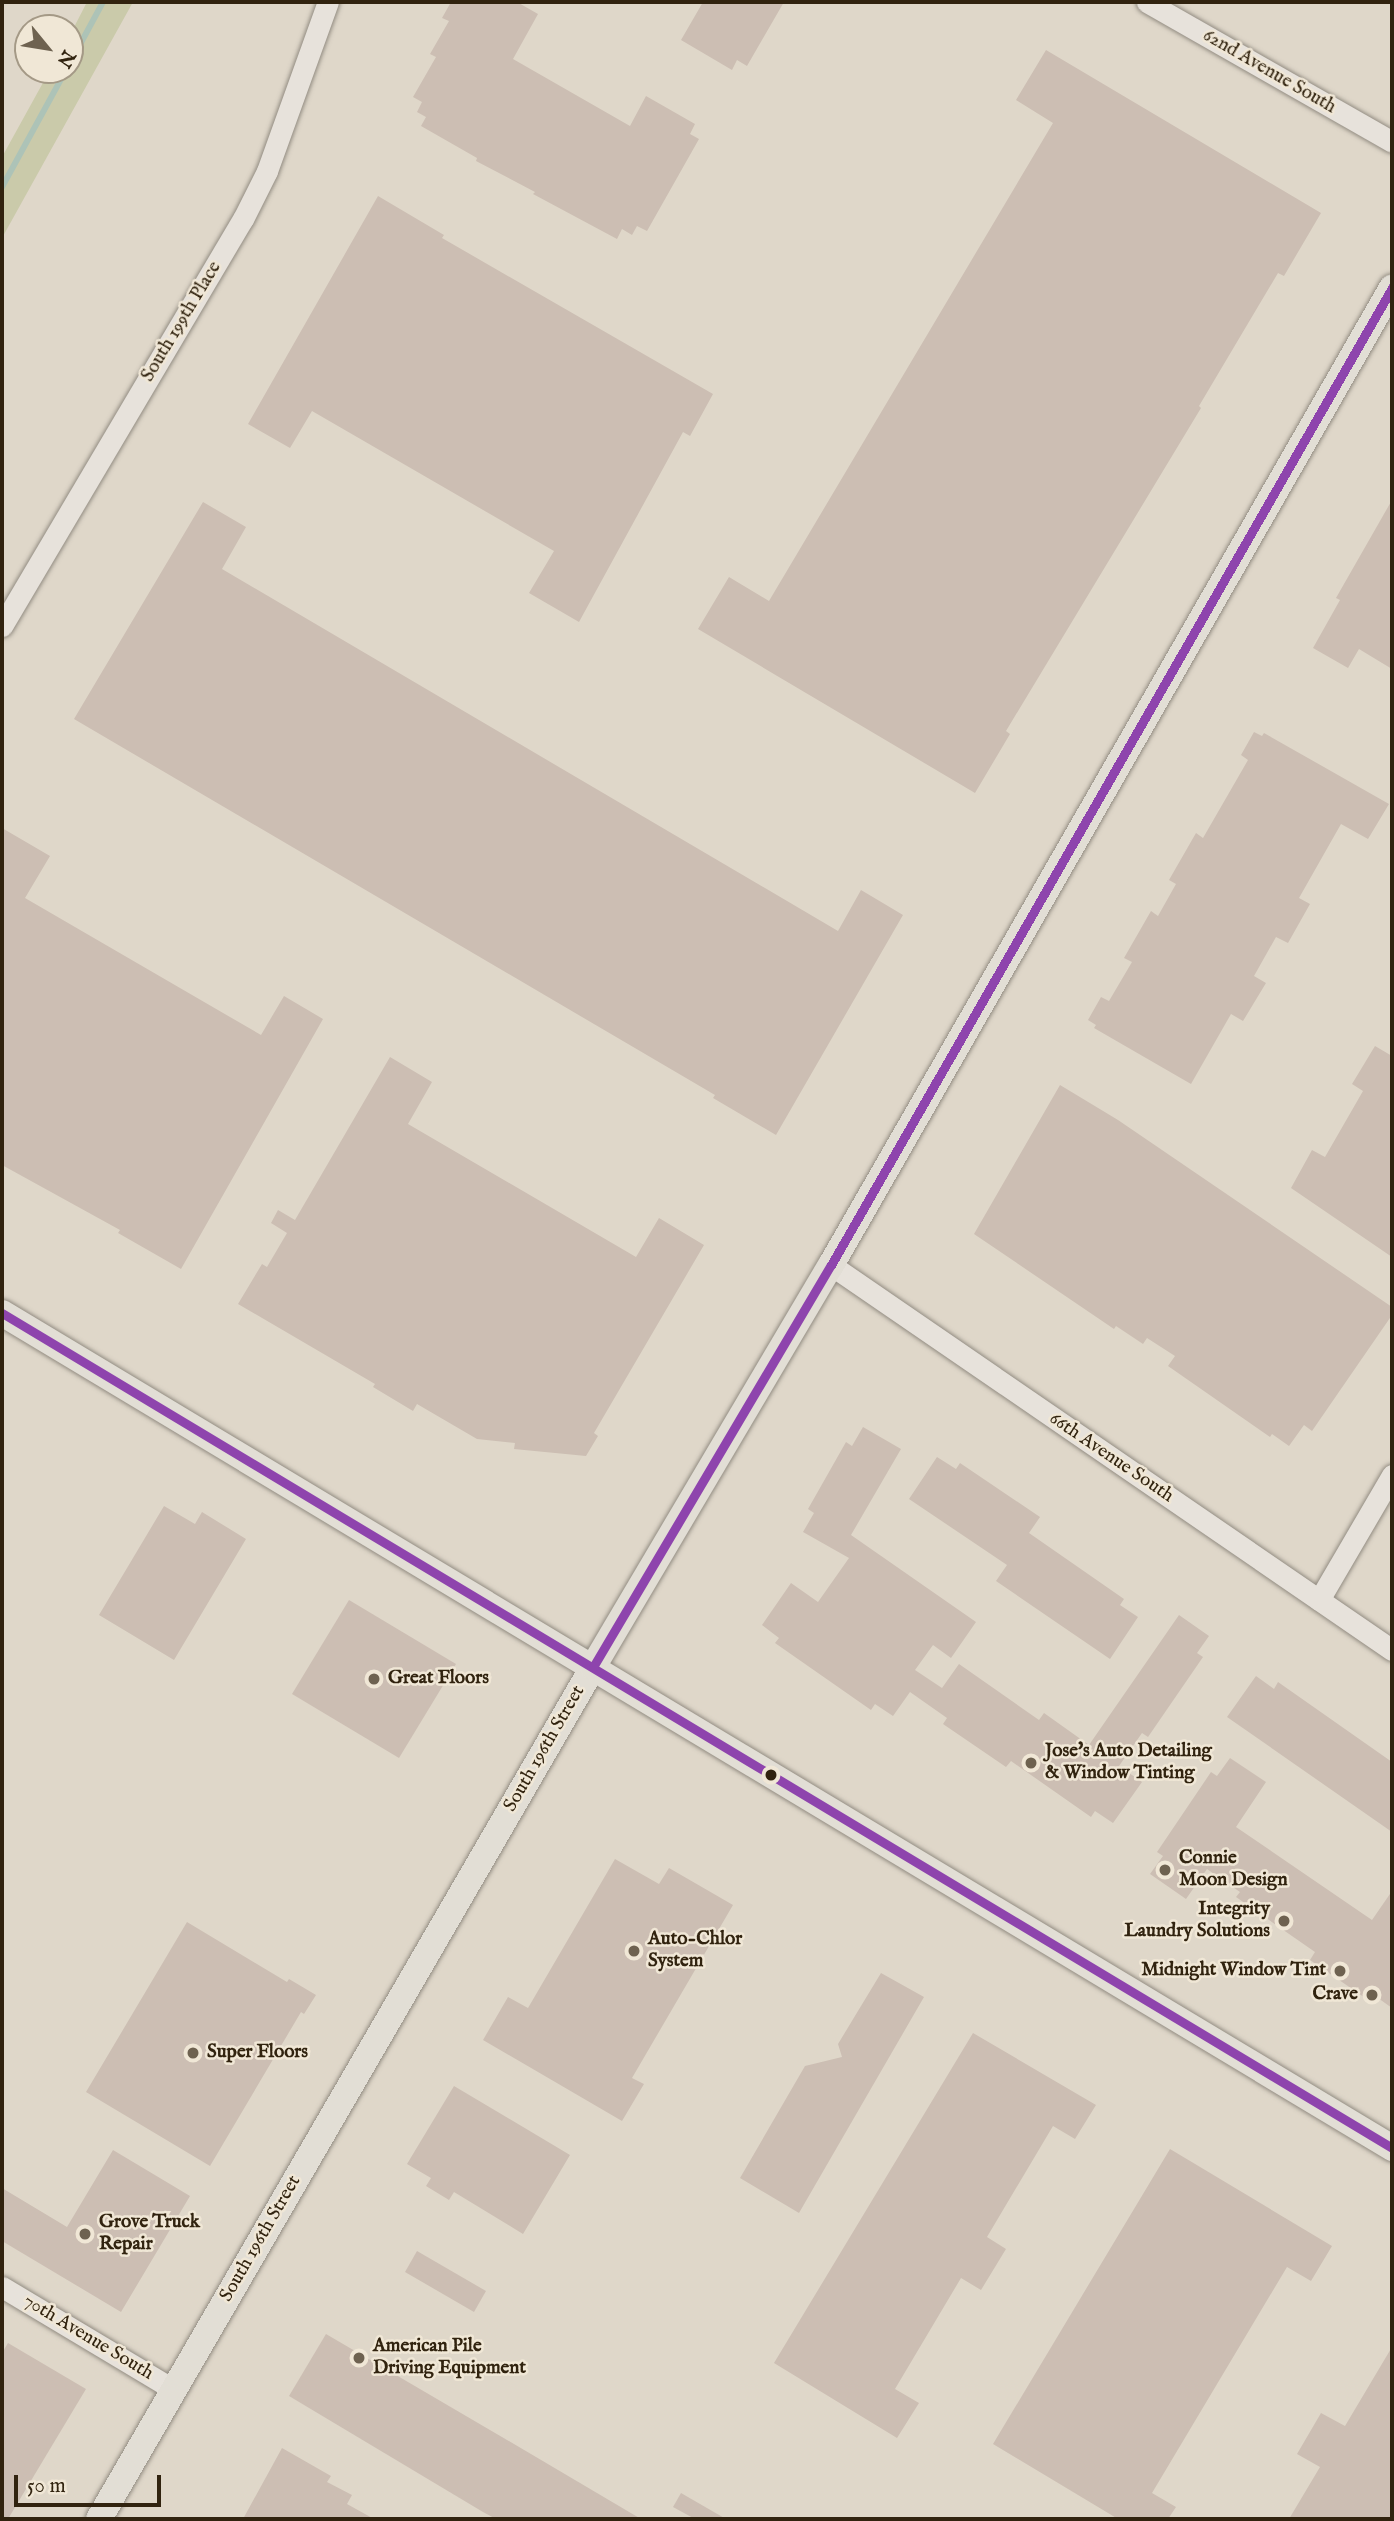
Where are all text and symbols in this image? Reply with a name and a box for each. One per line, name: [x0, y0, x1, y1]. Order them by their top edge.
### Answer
north arrow: [14, 14, 84, 84]
street label: 62nd Avenue South: [1198, 25, 1340, 119]
text: N: [51, 45, 80, 72]
street label: South 199th Place: [137, 258, 227, 386]
street label: 66th Avenue South: [1044, 1408, 1178, 1508]
place label: Great Floors: [388, 1668, 489, 1690]
marker: Great Floors: [366, 1671, 382, 1687]
street label: South 196th Street: [500, 1682, 590, 1816]
place label: Jose's Auto Detailing & Window Tinting: [1045, 1741, 1212, 1785]
marker: Jose's Auto Detailing & Window Tinting: [1023, 1755, 1039, 1771]
unlabelled marker: [764, 1768, 778, 1782]
place label: Connie Moon Design: [1179, 1848, 1288, 1892]
marker: Connie Moon Design: [1157, 1862, 1173, 1878]
place label: Integrity Laundry Solutions: [1124, 1899, 1270, 1943]
marker: Integrity Laundry Solutions: [1276, 1913, 1292, 1929]
place label: Auto-Chlor System: [648, 1929, 742, 1973]
marker: Auto-Chlor System: [626, 1943, 642, 1959]
place label: Midnight Window Tint: [1141, 1960, 1326, 1982]
marker: Midnight Window Tint: [1332, 1963, 1348, 1979]
place label: Crave: [1312, 1984, 1358, 2006]
marker: Crave: [1364, 1987, 1380, 2003]
place label: Super Floors: [207, 2042, 308, 2064]
marker: Super Floors: [185, 2045, 201, 2061]
street label: South 196th Street: [216, 2172, 306, 2306]
place label: Grove Truck Repair: [99, 2212, 200, 2256]
marker: Grove Truck Repair: [77, 2226, 93, 2242]
street label: 70th Avenue South: [19, 2290, 157, 2386]
place label: American Pile Driving Equipment: [373, 2336, 526, 2380]
marker: American Pile Driving Equipment: [351, 2350, 367, 2366]
scale bar: [18, 2462, 164, 2506]
text: 50 m: [27, 2473, 66, 2500]

